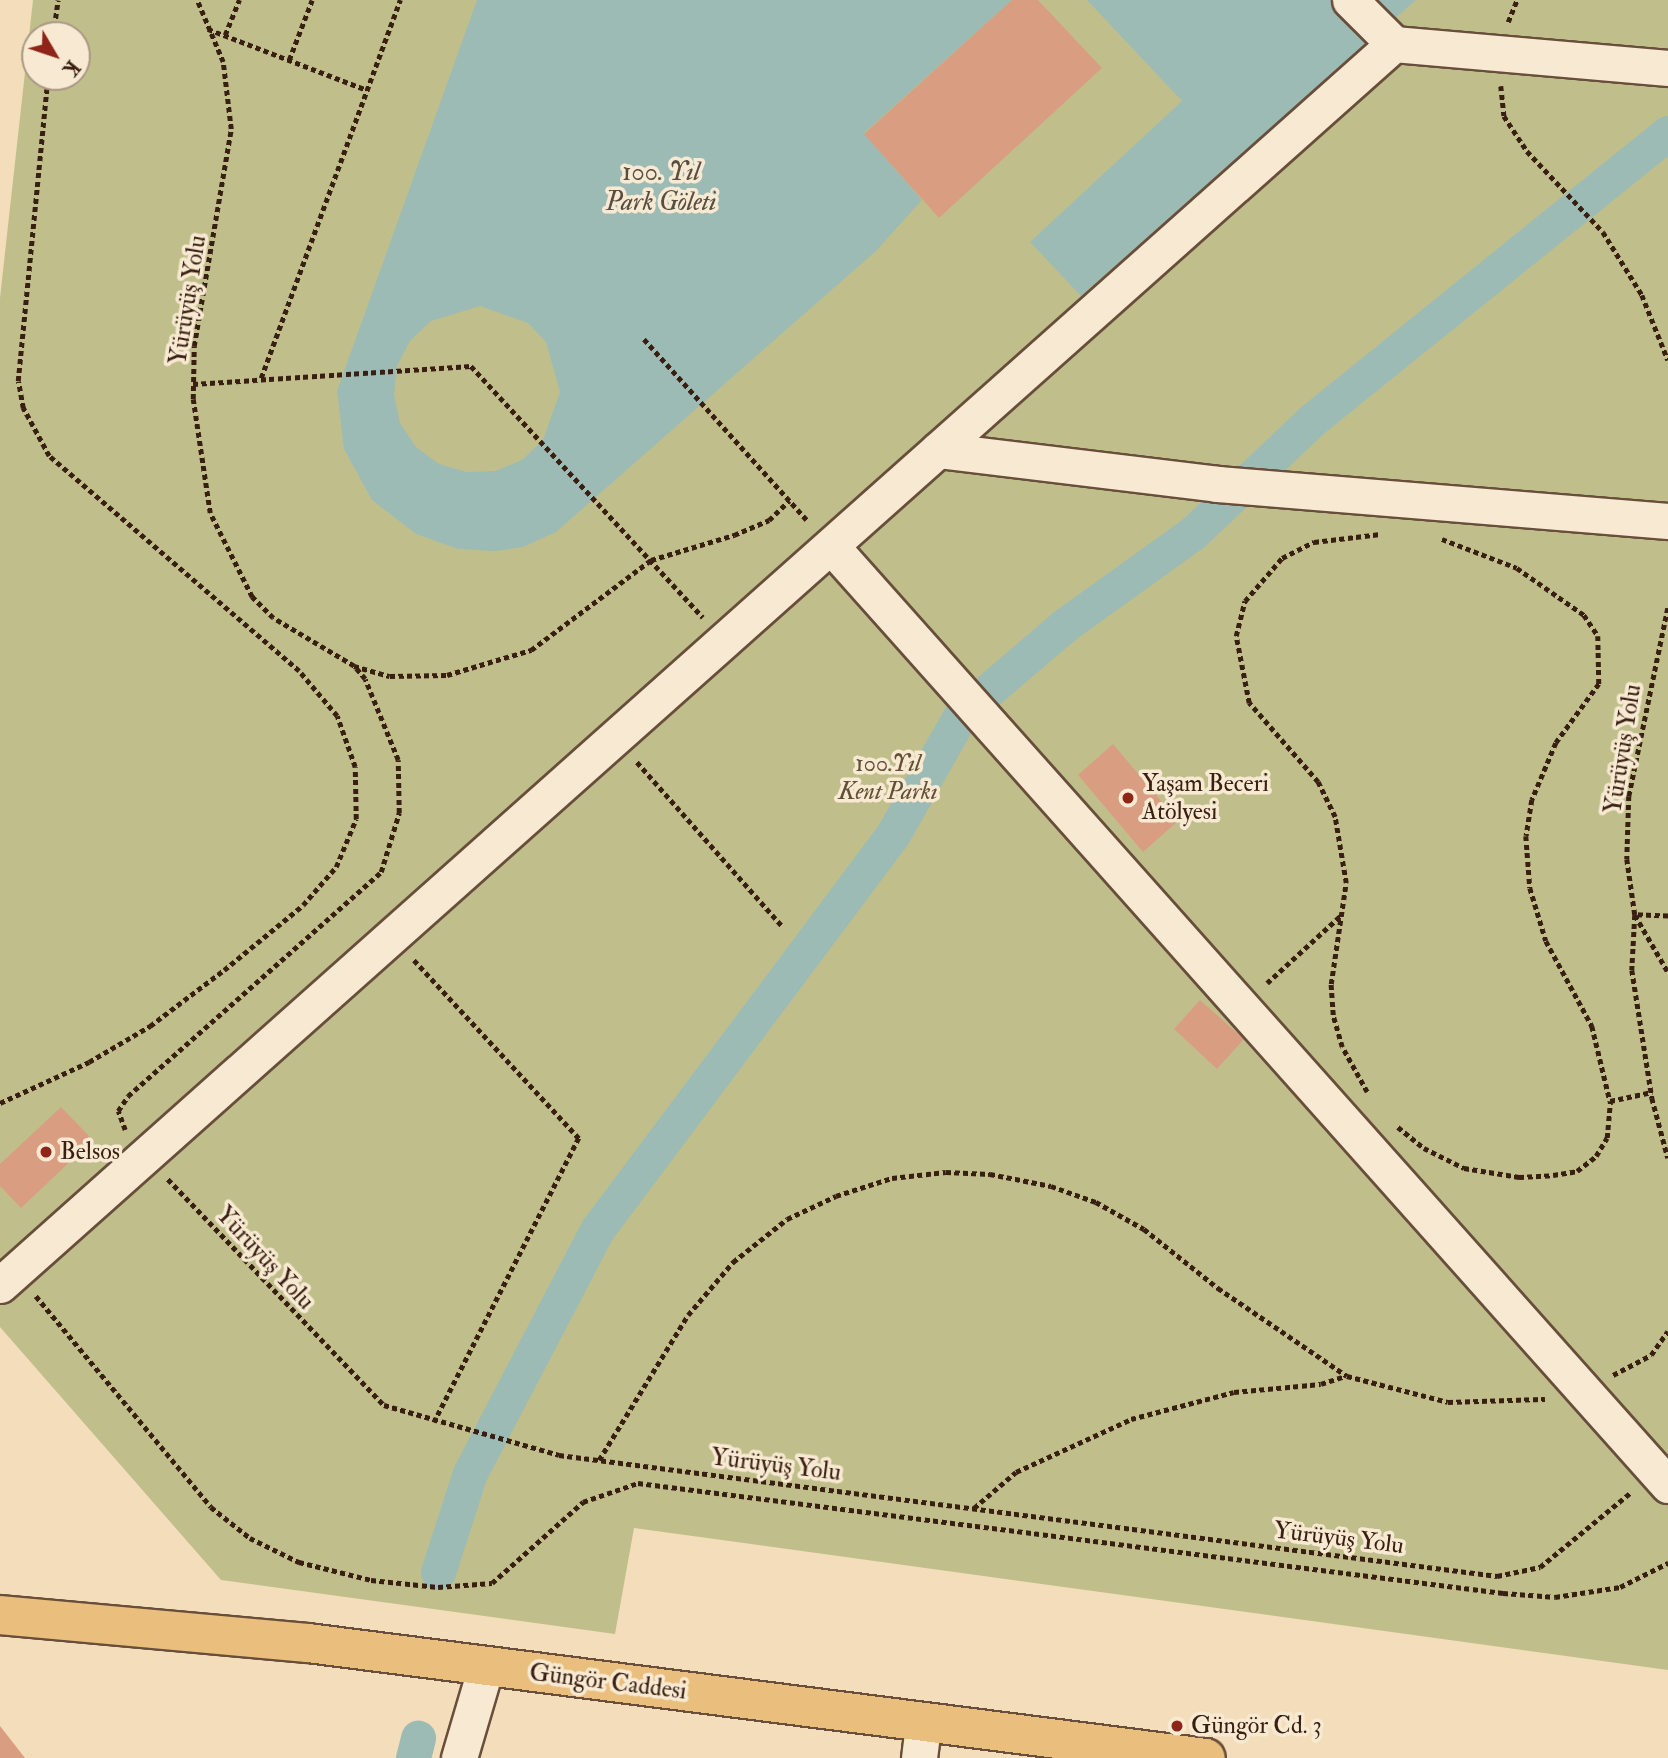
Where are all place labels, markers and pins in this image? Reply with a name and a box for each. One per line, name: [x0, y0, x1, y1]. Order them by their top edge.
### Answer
place label: Yaşam Beceri Atölyesi: [1142, 770, 1269, 826]
marker: Yaşam Beceri Atölyesi: [1120, 790, 1136, 806]
place label: Belsos: [60, 1138, 120, 1166]
marker: Belsos: [38, 1144, 54, 1160]
place label: Güngör Cd. 3: [1191, 1712, 1322, 1740]
marker: Güngör Cd. 3: [1169, 1718, 1185, 1734]

